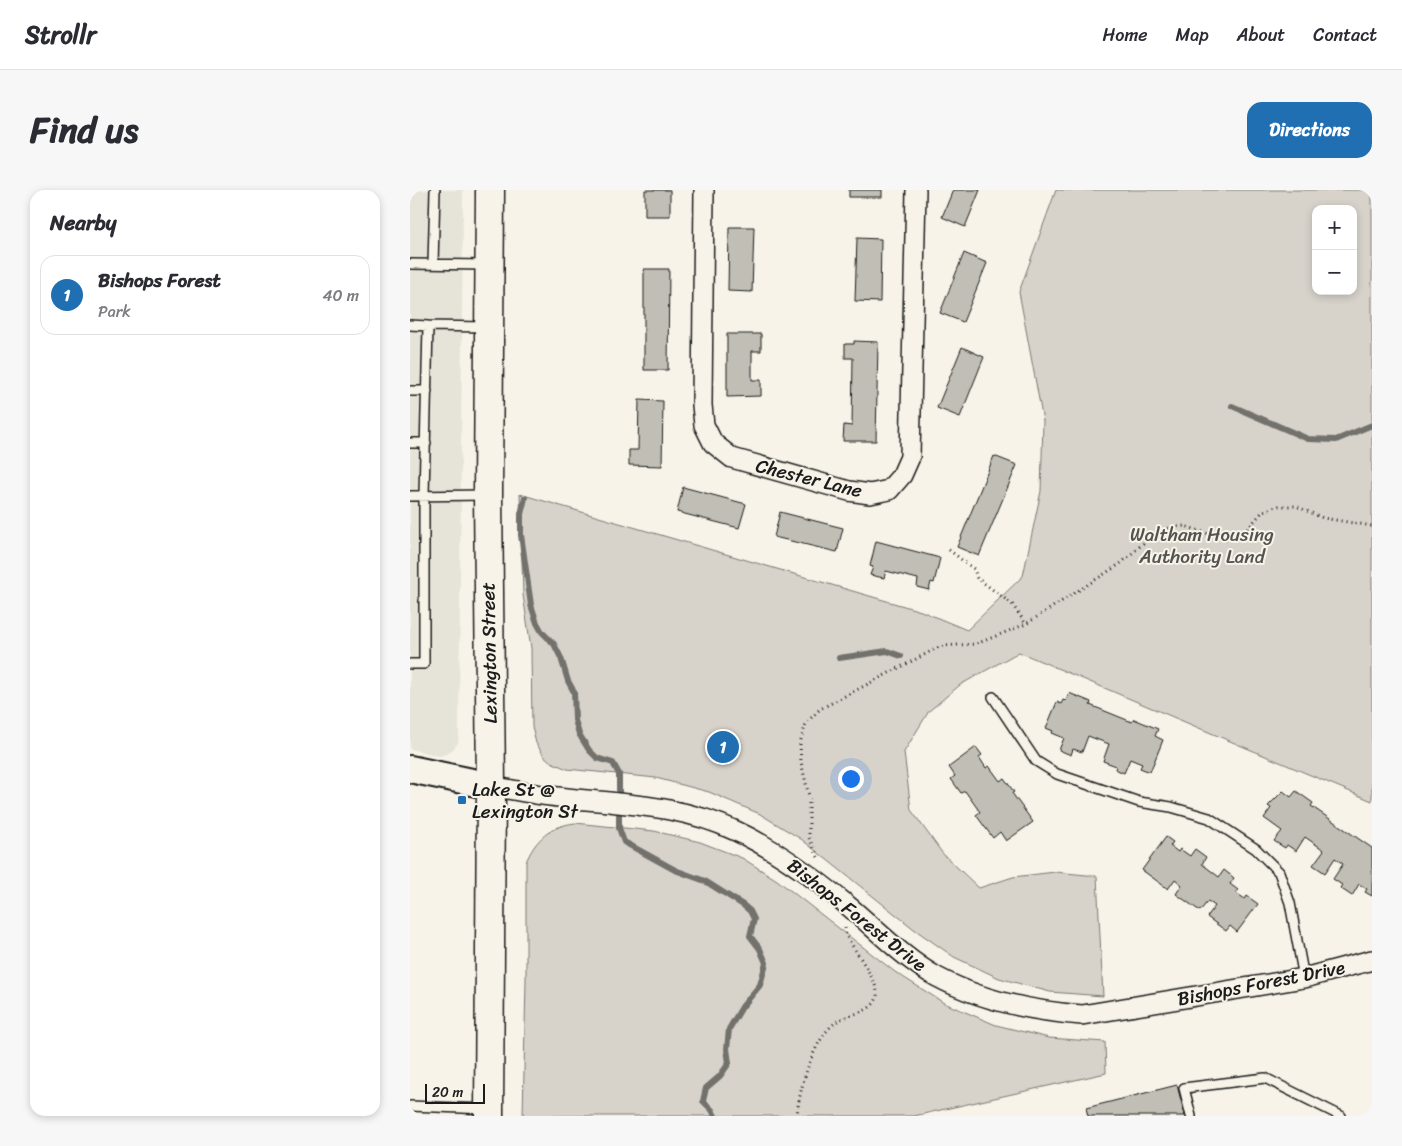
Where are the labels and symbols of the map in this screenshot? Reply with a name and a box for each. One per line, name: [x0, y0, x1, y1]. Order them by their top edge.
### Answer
street label: Chester Lane: [752, 449, 866, 507]
park label: Waltham Housing Authority Land: [1130, 518, 1274, 573]
street label: Lexington Street: [471, 582, 507, 724]
pin: 1: [707, 728, 739, 766]
your location: [838, 766, 864, 792]
place label: Lake St @ Lexington St: [472, 773, 579, 828]
marker: Lake St @ Lexington St: [456, 794, 468, 806]
street label: Bishops Forest Drive: [780, 850, 934, 980]
street label: Bishops Forest Drive: [1174, 951, 1348, 1015]
scale bar: [425, 1081, 485, 1104]

